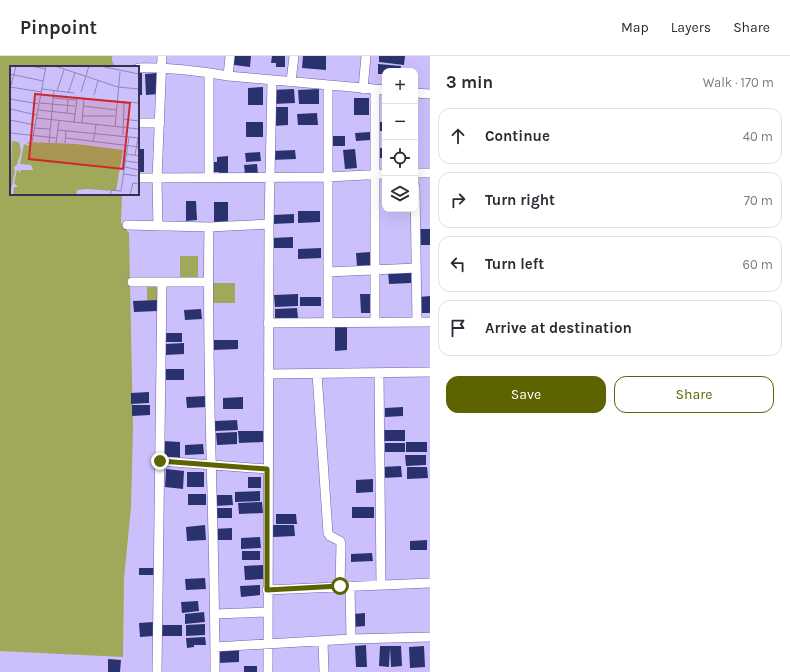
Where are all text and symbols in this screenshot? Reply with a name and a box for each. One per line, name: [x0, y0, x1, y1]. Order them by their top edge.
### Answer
text: Pinpoint: [20, 17, 97, 39]
text: Map: [621, 19, 649, 36]
text: Layers: [671, 19, 711, 36]
text: Share: [733, 19, 770, 36]
inset map: [10, 66, 139, 195]
map controls: [382, 68, 418, 212]
button: +: [382, 68, 418, 104]
text: 3 min: [446, 72, 493, 92]
text: Walk · 170 m: [703, 75, 774, 90]
button: −: [382, 104, 418, 140]
icon: ahead: [447, 125, 469, 147]
text: Continue: [485, 127, 550, 145]
text: 40 m: [743, 129, 773, 144]
button: locate: [382, 140, 418, 176]
button: layers: [382, 176, 418, 212]
icon: right: [447, 189, 469, 211]
text: Turn right: [485, 191, 555, 209]
text: 70 m: [744, 193, 773, 208]
icon: left: [447, 253, 469, 275]
text: Turn left: [485, 255, 544, 273]
text: 60 m: [743, 257, 773, 272]
icon: arrive: [447, 317, 469, 339]
text: Arrive at destination: [485, 319, 632, 337]
button: Save: [446, 376, 606, 413]
button: Share: [614, 376, 774, 413]
route end: [151, 452, 169, 470]
route start: [331, 577, 349, 595]

